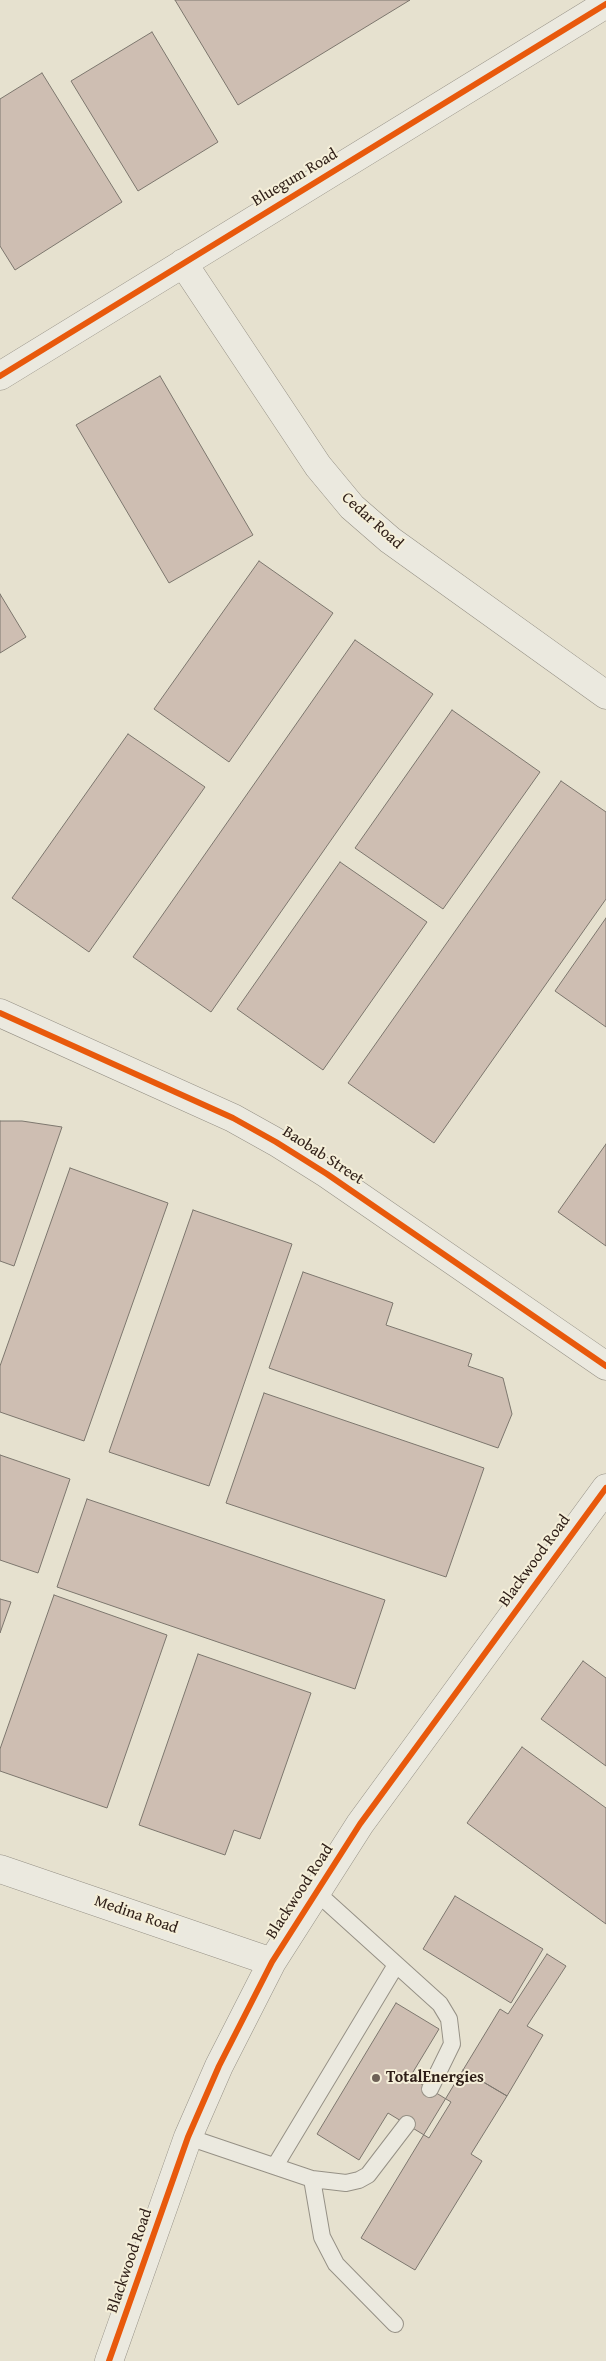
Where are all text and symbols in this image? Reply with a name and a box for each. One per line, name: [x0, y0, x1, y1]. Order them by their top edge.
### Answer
street label: Bluegum Road: [249, 145, 341, 211]
street label: Cedar Road: [337, 488, 407, 554]
street label: Baobab Street: [279, 1123, 367, 1189]
street label: Blackwood Road: [495, 1511, 575, 1611]
street label: Blackwood Road: [262, 1841, 338, 1943]
street label: Medina Road: [92, 1892, 180, 1938]
place label: TotalEnergies: [386, 2068, 484, 2088]
marker: TotalEnergies: [370, 2072, 382, 2084]
street label: Blackwood Road: [103, 2206, 157, 2316]

